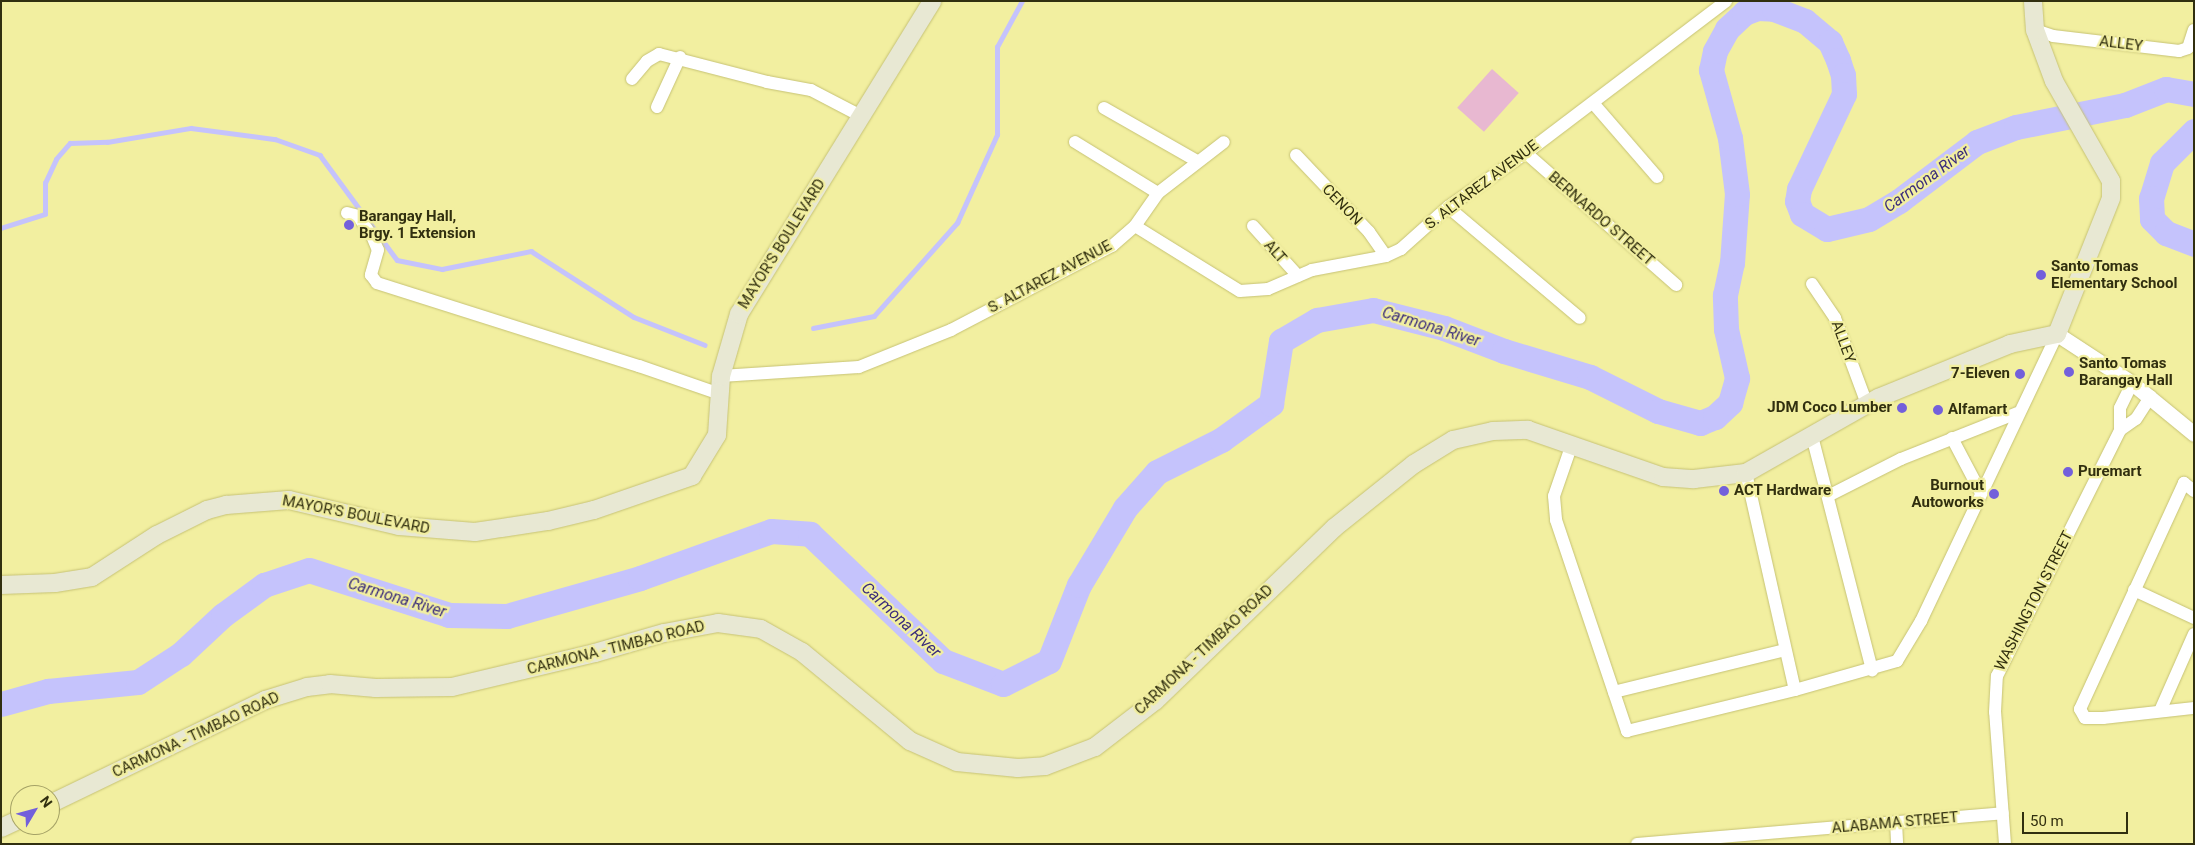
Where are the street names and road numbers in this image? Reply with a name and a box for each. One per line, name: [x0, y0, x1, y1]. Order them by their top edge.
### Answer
street label: ALLEY: [2098, 32, 2144, 56]
street label: S. ALTAREZ AVENUE: [1422, 137, 1542, 233]
street label: BERNARDO STREET: [1544, 168, 1658, 270]
street label: MAYOR'S BOULEVARD: [735, 176, 829, 312]
street label: CENON: [1318, 181, 1366, 229]
street label: S. ALTAREZ AVENUE: [985, 237, 1115, 317]
street label: ALT: [1260, 237, 1290, 267]
street label: ALLEY: [1827, 318, 1859, 366]
street label: MAYOR'S BOULEVARD: [281, 492, 431, 538]
street label: WASHINGTON STREET: [1991, 528, 2077, 674]
street label: CARMONA - TIMBAO ROAD: [1131, 581, 1277, 719]
street label: CARMONA - TIMBAO ROAD: [525, 617, 707, 679]
street label: CARMONA - TIMBAO ROAD: [109, 688, 283, 782]
street label: ALABAMA STREET: [1831, 809, 1959, 837]

